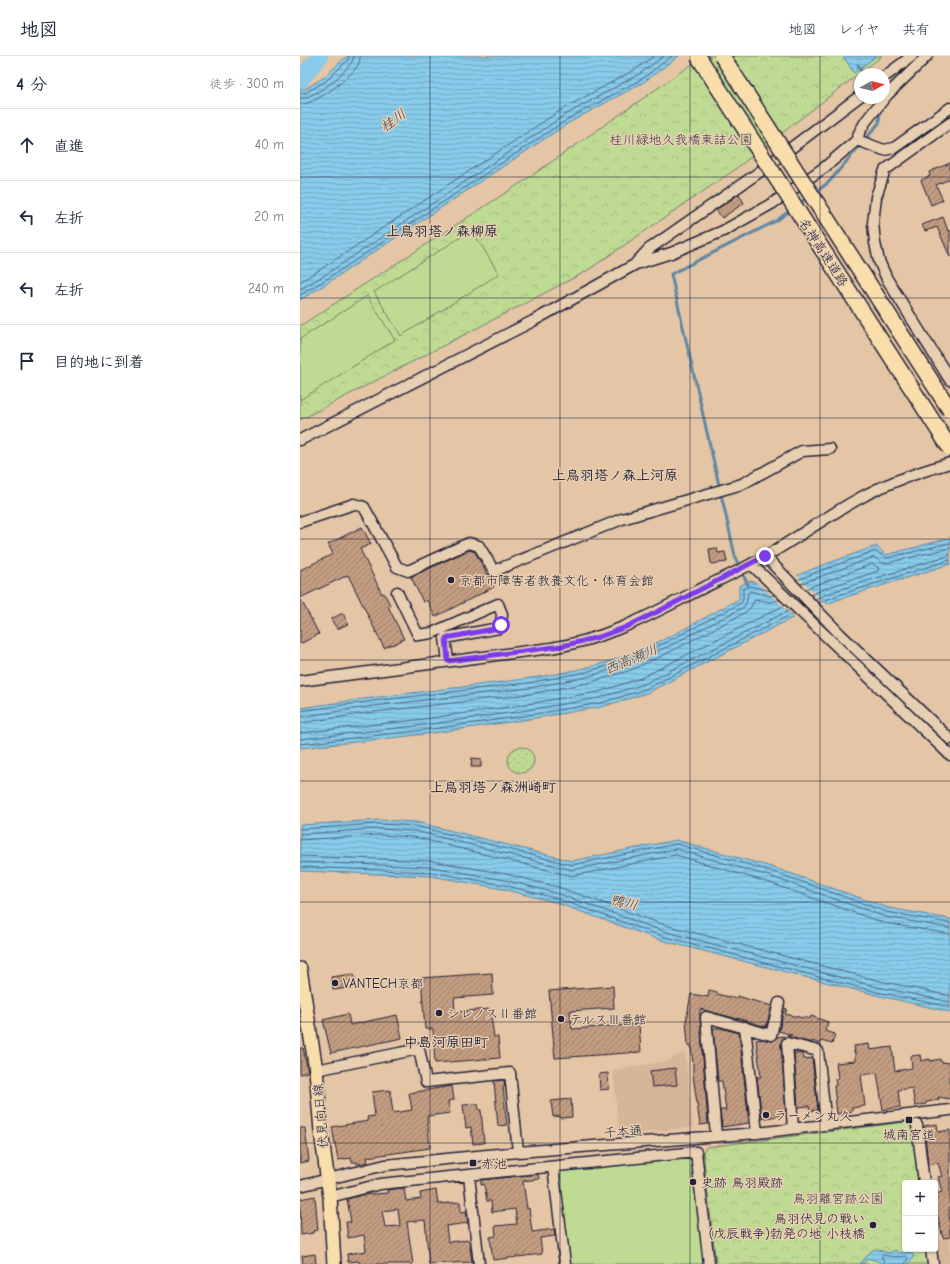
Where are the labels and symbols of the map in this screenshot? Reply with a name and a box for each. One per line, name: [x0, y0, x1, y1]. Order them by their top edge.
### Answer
north arrow: [854, 68, 890, 104]
water label: 桂川: [377, 105, 410, 135]
park label: 桂川緑地久我橋東詰公園: [609, 132, 753, 147]
street label: 名神高速道路: [796, 215, 851, 289]
district label: 上鳥羽塔ノ森柳原: [386, 223, 498, 240]
district label: 上鳥羽塔ノ森上河原: [552, 467, 678, 484]
route end: [756, 547, 774, 565]
place label: 京都市障害者教養文化・体育会館: [459, 573, 654, 588]
marker: 京都市障害者教養文化・体育会館: [446, 575, 456, 585]
route start: [492, 616, 510, 634]
water label: 西高瀬川: [602, 641, 660, 678]
district label: 上鳥羽塔ノ森洲崎町: [430, 779, 556, 796]
water label: 鴨川: [608, 891, 639, 914]
place label: VANTECH京都: [343, 976, 423, 991]
marker: VANTECH京都: [330, 978, 340, 988]
place label: シレノスⅡ番館: [447, 1006, 537, 1021]
marker: シレノスⅡ番館: [434, 1008, 444, 1018]
place label: テルスⅢ番館: [569, 1012, 646, 1027]
marker: テルスⅢ番館: [556, 1014, 566, 1024]
district label: 中島河原田町: [404, 1034, 488, 1051]
street label: 伏見向日線: [310, 1082, 331, 1149]
place label: ラーメン丸久: [774, 1108, 852, 1123]
marker: ラーメン丸久: [761, 1110, 771, 1120]
marker: 城南宮道: [904, 1115, 914, 1125]
street label: 千本通: [603, 1123, 643, 1140]
place label: 城南宮道: [883, 1127, 935, 1142]
place label: 赤池: [481, 1156, 507, 1171]
marker: 赤池: [468, 1158, 478, 1168]
place label: 史跡 鳥羽殿跡: [701, 1175, 783, 1190]
marker: 史跡 鳥羽殿跡: [688, 1177, 698, 1187]
park label: 鳥羽離宮跡公園: [792, 1191, 884, 1206]
place label: 鳥羽伏見の戦い (戊辰戦争)勃発の地 小枝橋: [709, 1211, 865, 1241]
marker: 鳥羽伏見の戦い (戊辰戦争)勃発の地 小枝橋: [868, 1220, 878, 1230]

